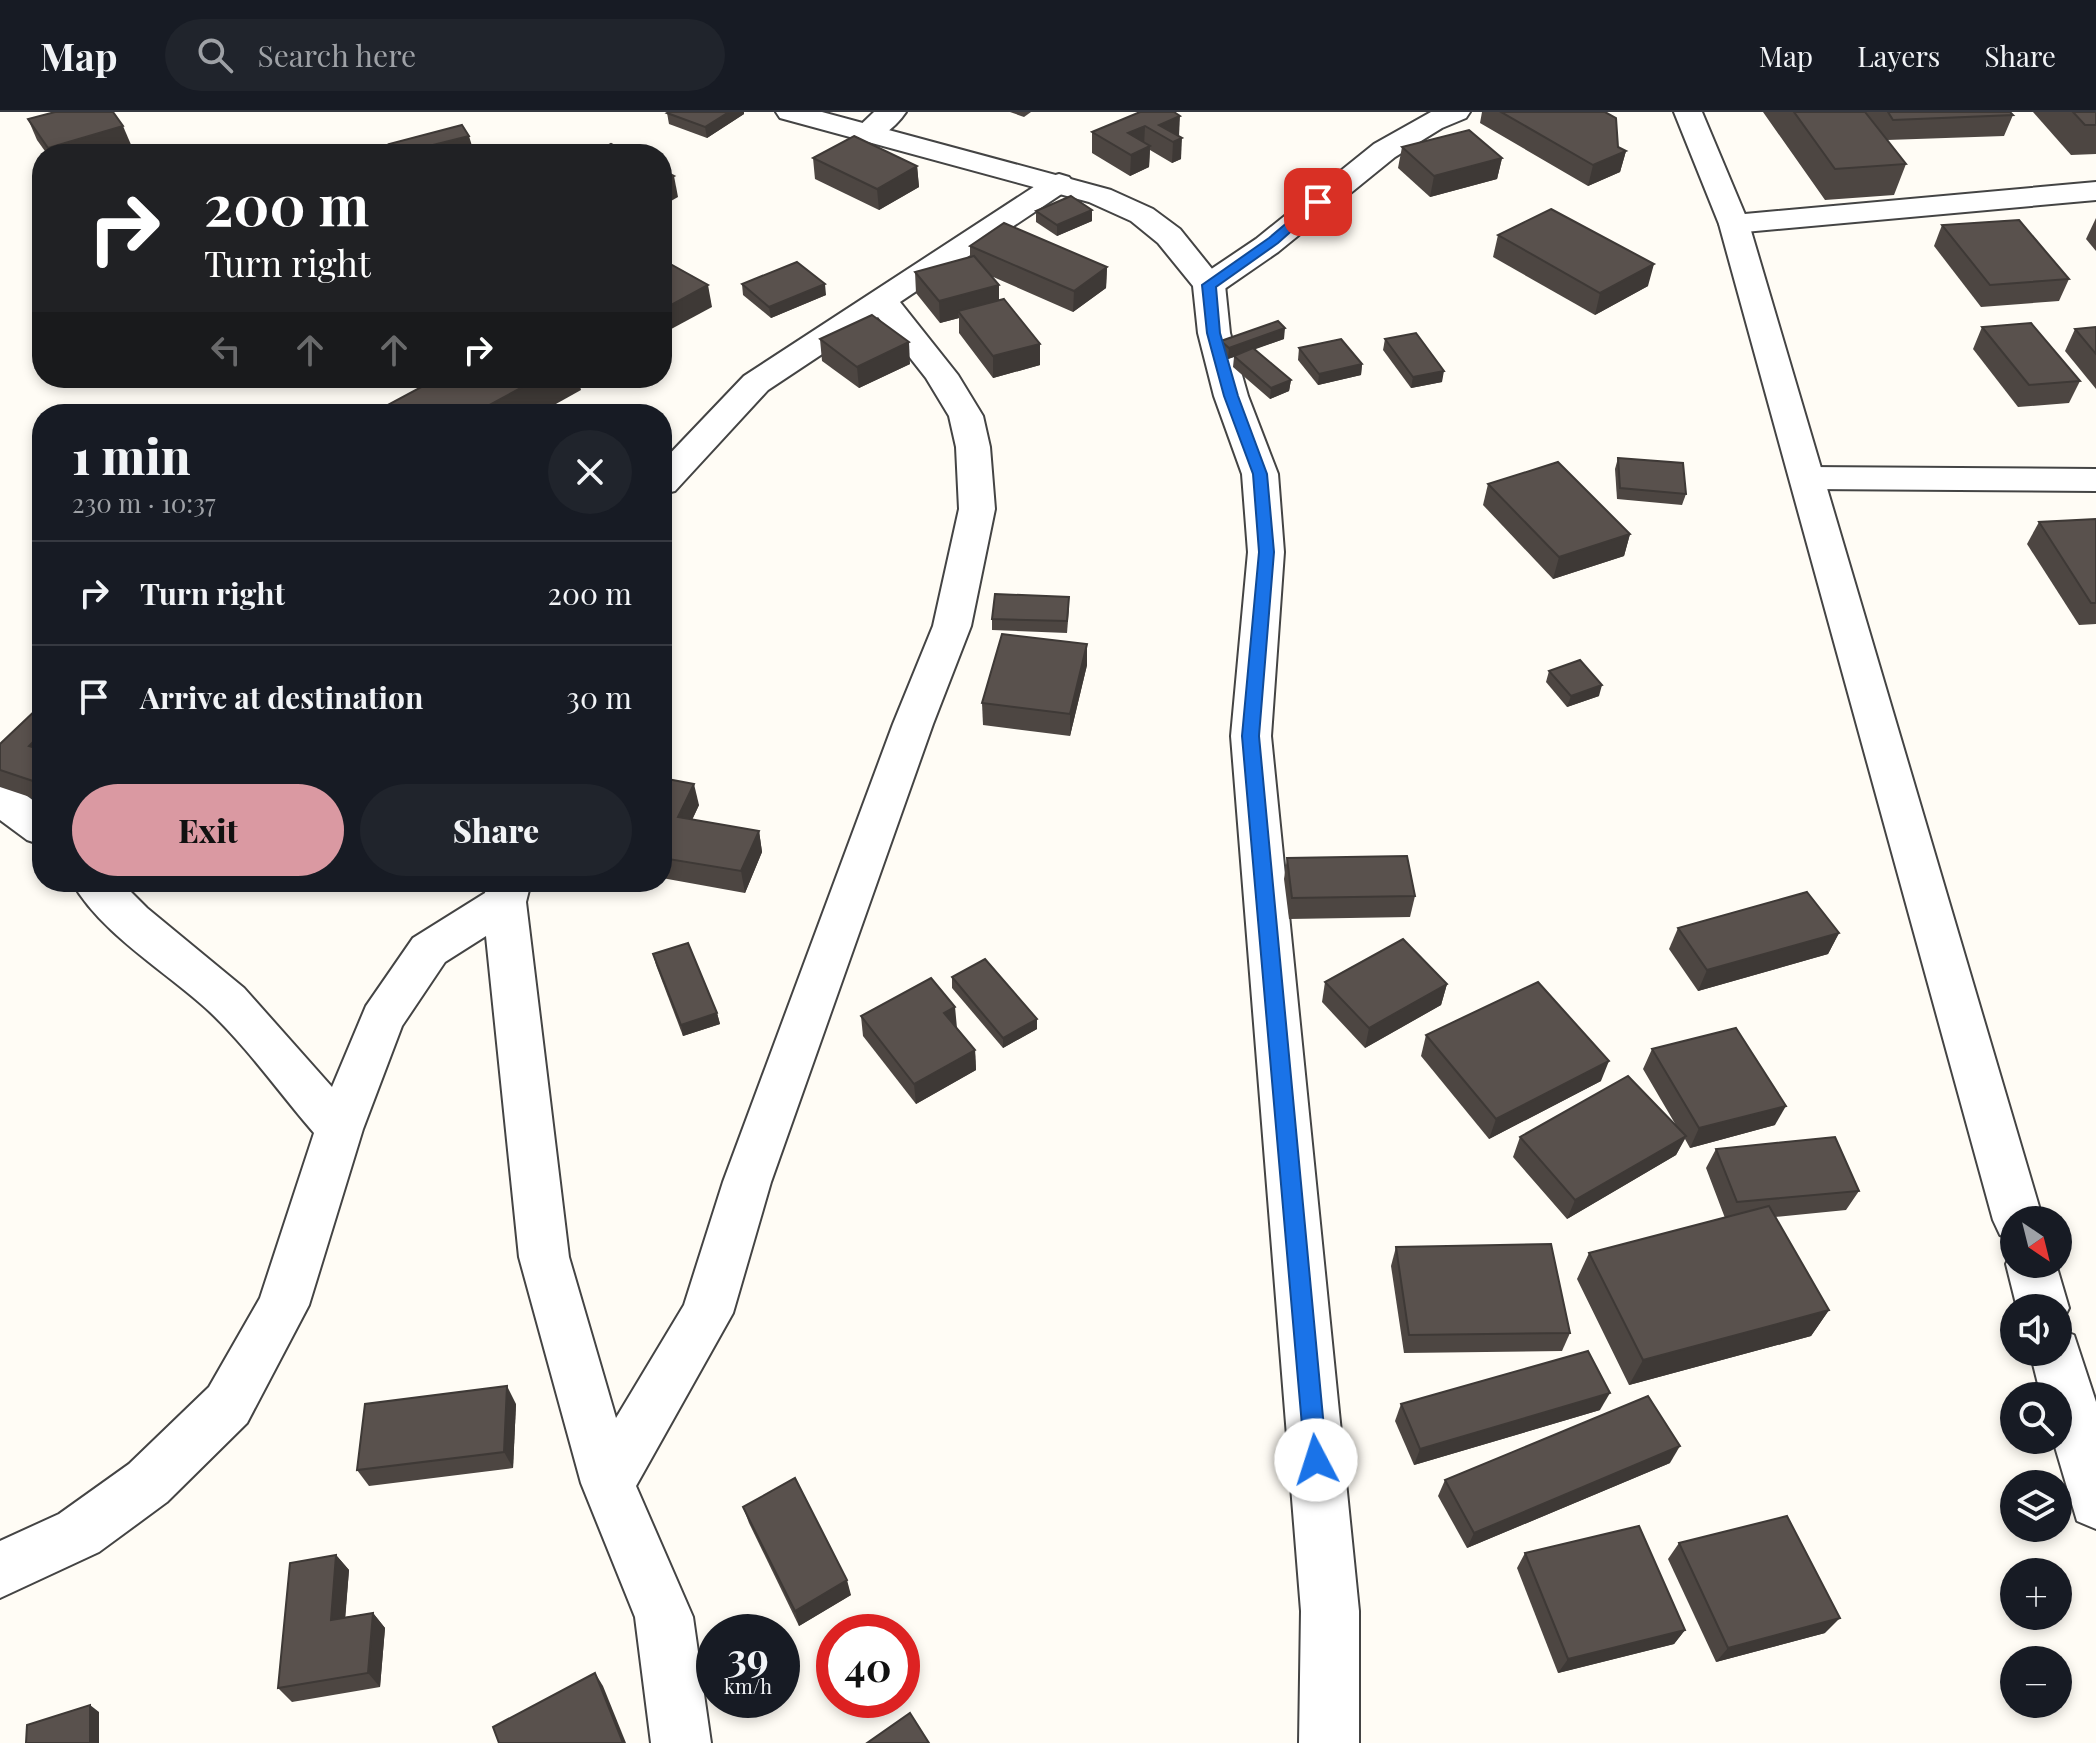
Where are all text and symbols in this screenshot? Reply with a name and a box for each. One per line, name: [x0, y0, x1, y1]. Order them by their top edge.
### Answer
search box: [165, 19, 725, 91]
text: Map: [40, 30, 117, 81]
icon: search: [193, 33, 237, 77]
text: Search here: [257, 35, 416, 75]
text: Map: [1759, 37, 1813, 74]
text: Layers: [1857, 37, 1940, 74]
text: Share: [1984, 37, 2056, 74]
text: 200 m: [204, 166, 369, 241]
pin: [1284, 168, 1352, 236]
icon: right: [72, 176, 176, 280]
icon: arrive: [1296, 180, 1340, 224]
text: Turn right: [204, 238, 371, 286]
icon: left: [204, 328, 248, 372]
icon: ahead: [288, 328, 332, 372]
icon: ahead: [372, 328, 416, 372]
icon: right: [456, 328, 500, 372]
text: 1 min: [72, 423, 190, 487]
button: close: [548, 430, 632, 514]
text: 230 m · 10:37: [72, 485, 216, 520]
icon: right: [72, 571, 116, 615]
text: Turn right: [140, 573, 285, 613]
text: 200 m: [548, 573, 632, 613]
icon: arrive: [72, 675, 116, 719]
text: Arrive at destination: [140, 677, 423, 717]
text: 30 m: [566, 677, 632, 717]
button: Exit: [72, 784, 344, 876]
button: Share: [360, 784, 632, 876]
north arrow: [2000, 1206, 2072, 1278]
map controls: [2000, 1206, 2072, 1718]
button: sound: [2000, 1294, 2072, 1366]
button: search: [2000, 1382, 2072, 1454]
position arrow: [1274, 1418, 1358, 1502]
button: layers: [2000, 1470, 2072, 1542]
button: +: [2000, 1558, 2072, 1630]
speed limit sign: 40: [816, 1614, 920, 1718]
text: 39: [727, 1629, 769, 1682]
button: −: [2000, 1646, 2072, 1718]
text: km/h: [724, 1672, 772, 1699]

